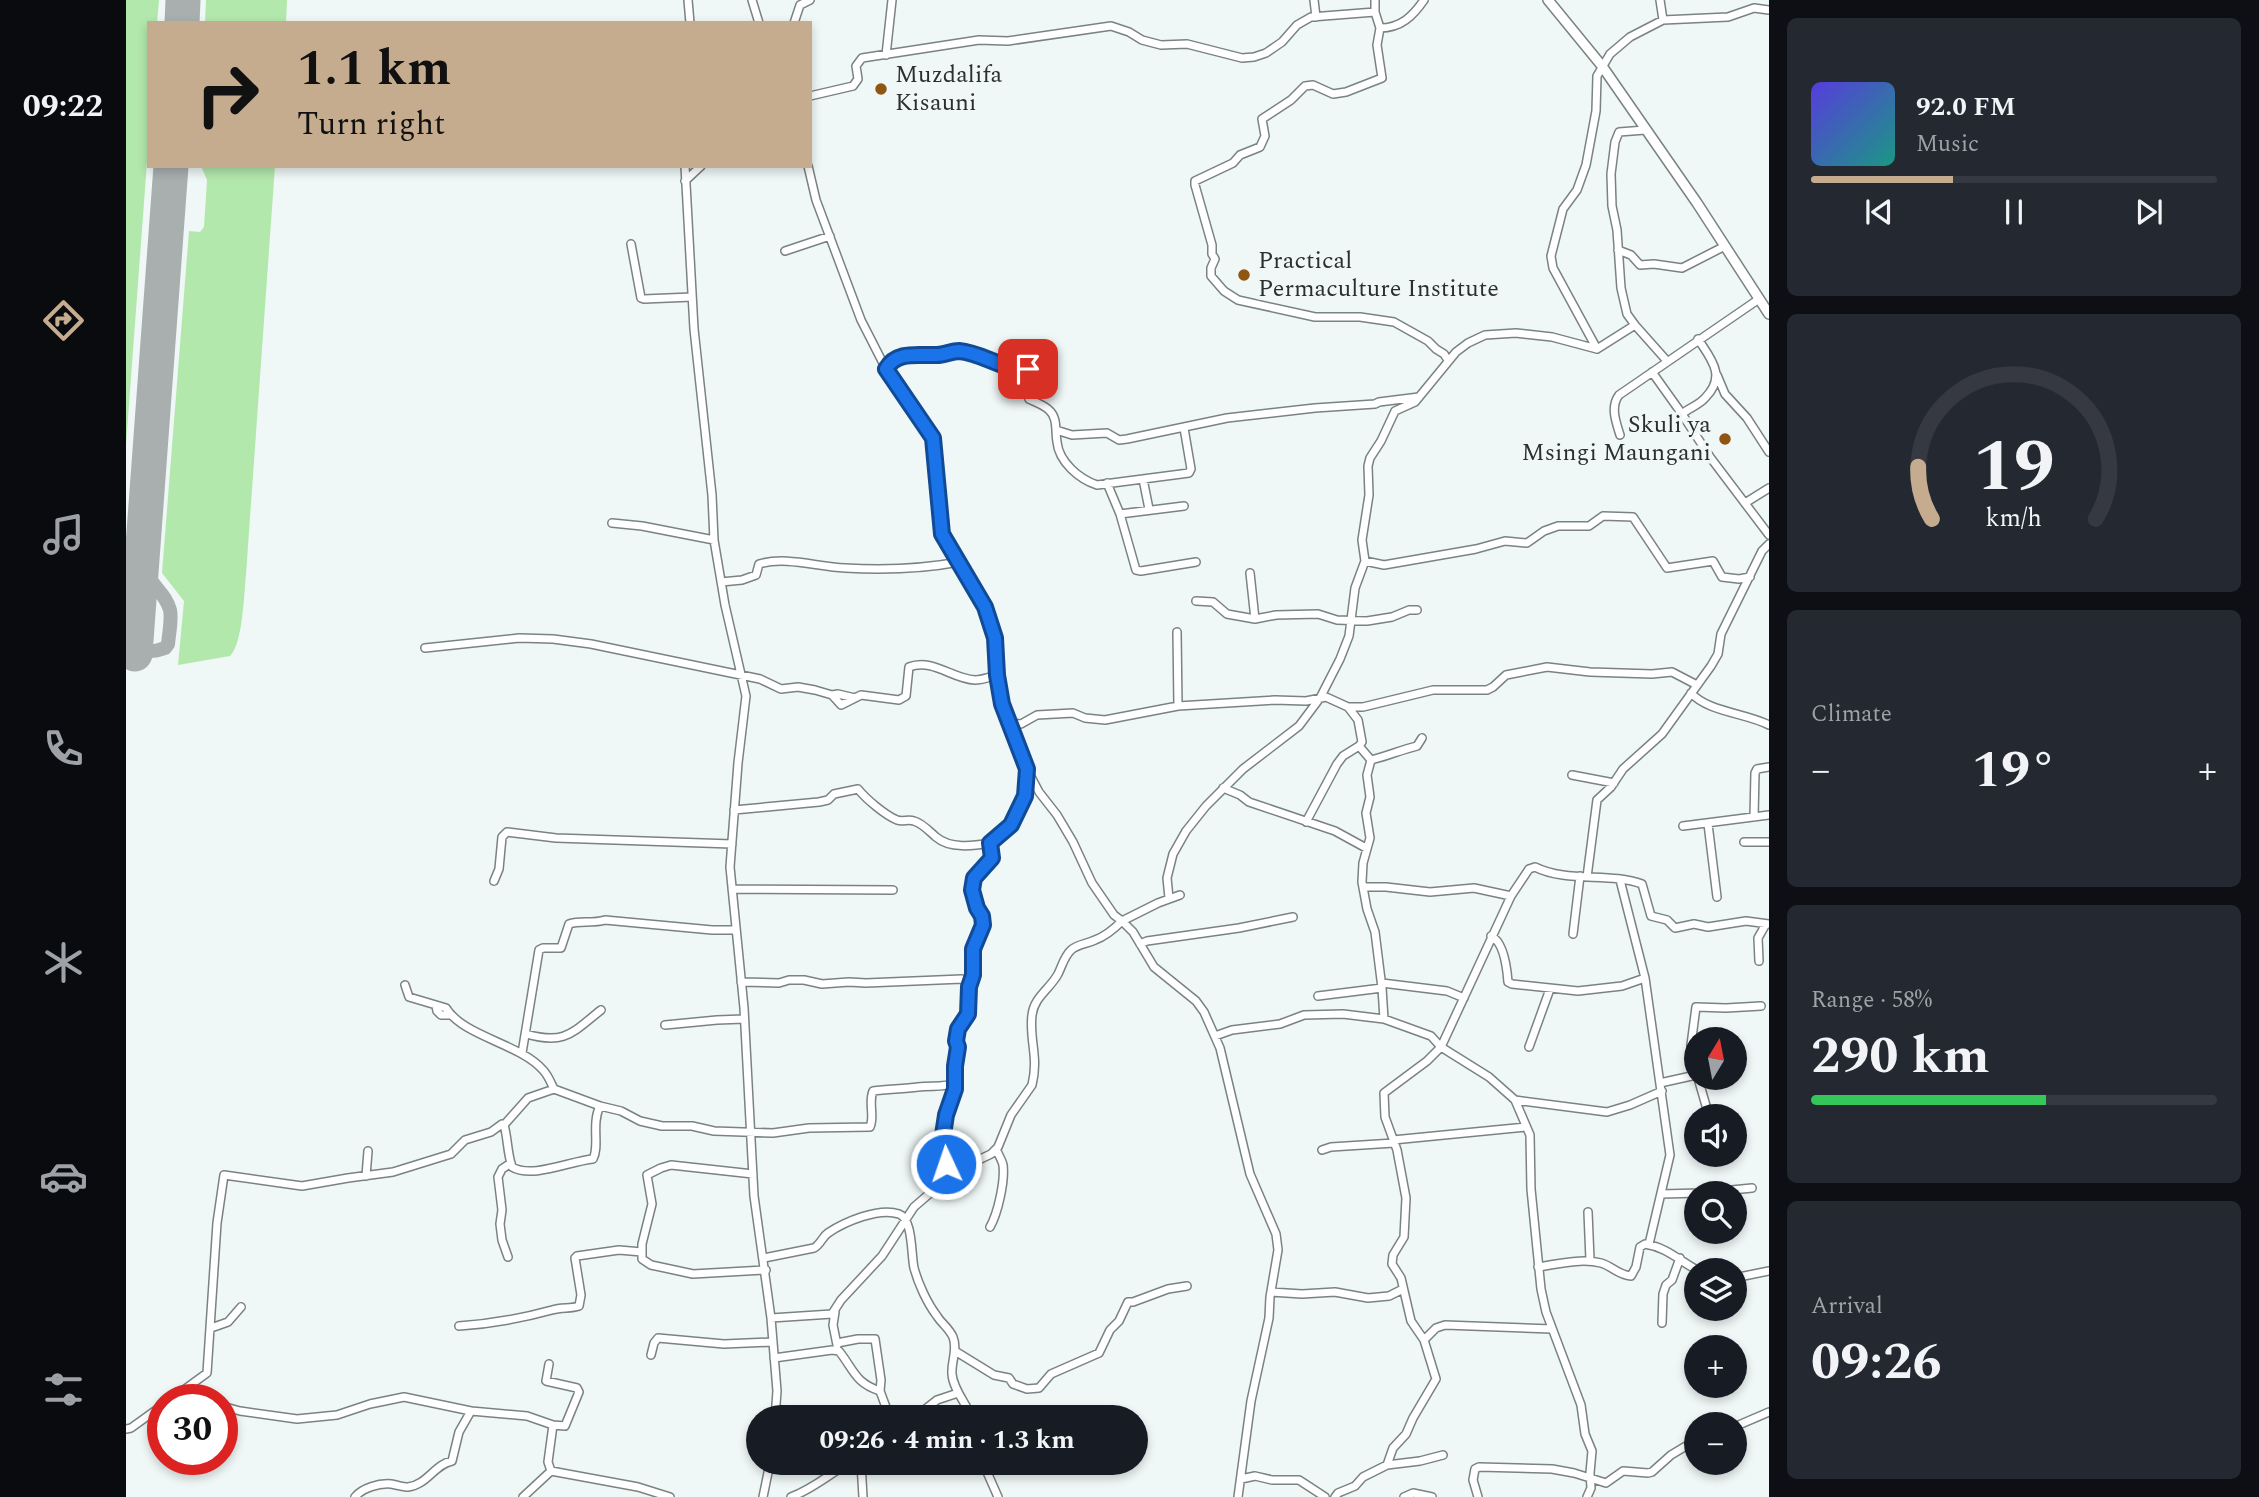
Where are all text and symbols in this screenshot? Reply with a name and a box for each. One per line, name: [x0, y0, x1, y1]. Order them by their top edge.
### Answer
text: 1.1 km: [297, 32, 451, 107]
icon: right: [182, 49, 273, 140]
place label: Muzdalifa Kisauni: [895, 57, 1003, 121]
marker: Muzdalifa Kisauni: [873, 81, 889, 97]
text: 09:22: [23, 82, 103, 131]
text: 92.0 FM: [1916, 87, 2016, 127]
text: Turn right: [297, 100, 445, 149]
text: Music: [1916, 127, 1979, 162]
icon: previous: [1860, 193, 1898, 231]
icon: pause: [1995, 193, 2033, 231]
icon: next: [2130, 193, 2168, 231]
place label: Practical Permaculture Institute: [1258, 243, 1499, 307]
marker: Practical Permaculture Institute: [1236, 267, 1252, 283]
icon: directions: [39, 296, 88, 345]
pin: [998, 339, 1058, 399]
icon: arrive: [1009, 350, 1047, 388]
place label: Skuli ya Msingi Maungani: [1522, 407, 1711, 471]
text: 19: [1973, 412, 2055, 523]
marker: Skuli ya Msingi Maungani: [1717, 431, 1733, 447]
text: km/h: [1986, 499, 2042, 537]
icon: music: [39, 510, 88, 559]
text: Climate: [1811, 697, 1892, 732]
icon: phone: [39, 724, 88, 773]
text: 19°: [1972, 731, 2056, 810]
text: −: [1811, 742, 1830, 800]
text: +: [2198, 742, 2217, 800]
icon: climate: [39, 938, 88, 987]
text: Range · 58%: [1811, 983, 1932, 1018]
text: 290 km: [1811, 1017, 1990, 1096]
north arrow: [1684, 1027, 1746, 1090]
map controls: [1684, 1027, 1747, 1475]
button: sound: [1684, 1104, 1747, 1167]
position arrow: [909, 1127, 983, 1201]
icon: car: [39, 1152, 88, 1201]
button: search: [1684, 1181, 1747, 1244]
button: layers: [1684, 1258, 1747, 1321]
text: Arrival: [1811, 1289, 1883, 1324]
text: 09:26: [1811, 1323, 1942, 1402]
button: +: [1684, 1335, 1747, 1398]
icon: filters: [39, 1365, 88, 1414]
speed limit sign: 30: [147, 1384, 238, 1475]
button: −: [1684, 1412, 1747, 1475]
text: 09:26 · 4 min · 1.3 km: [819, 1420, 1075, 1460]

